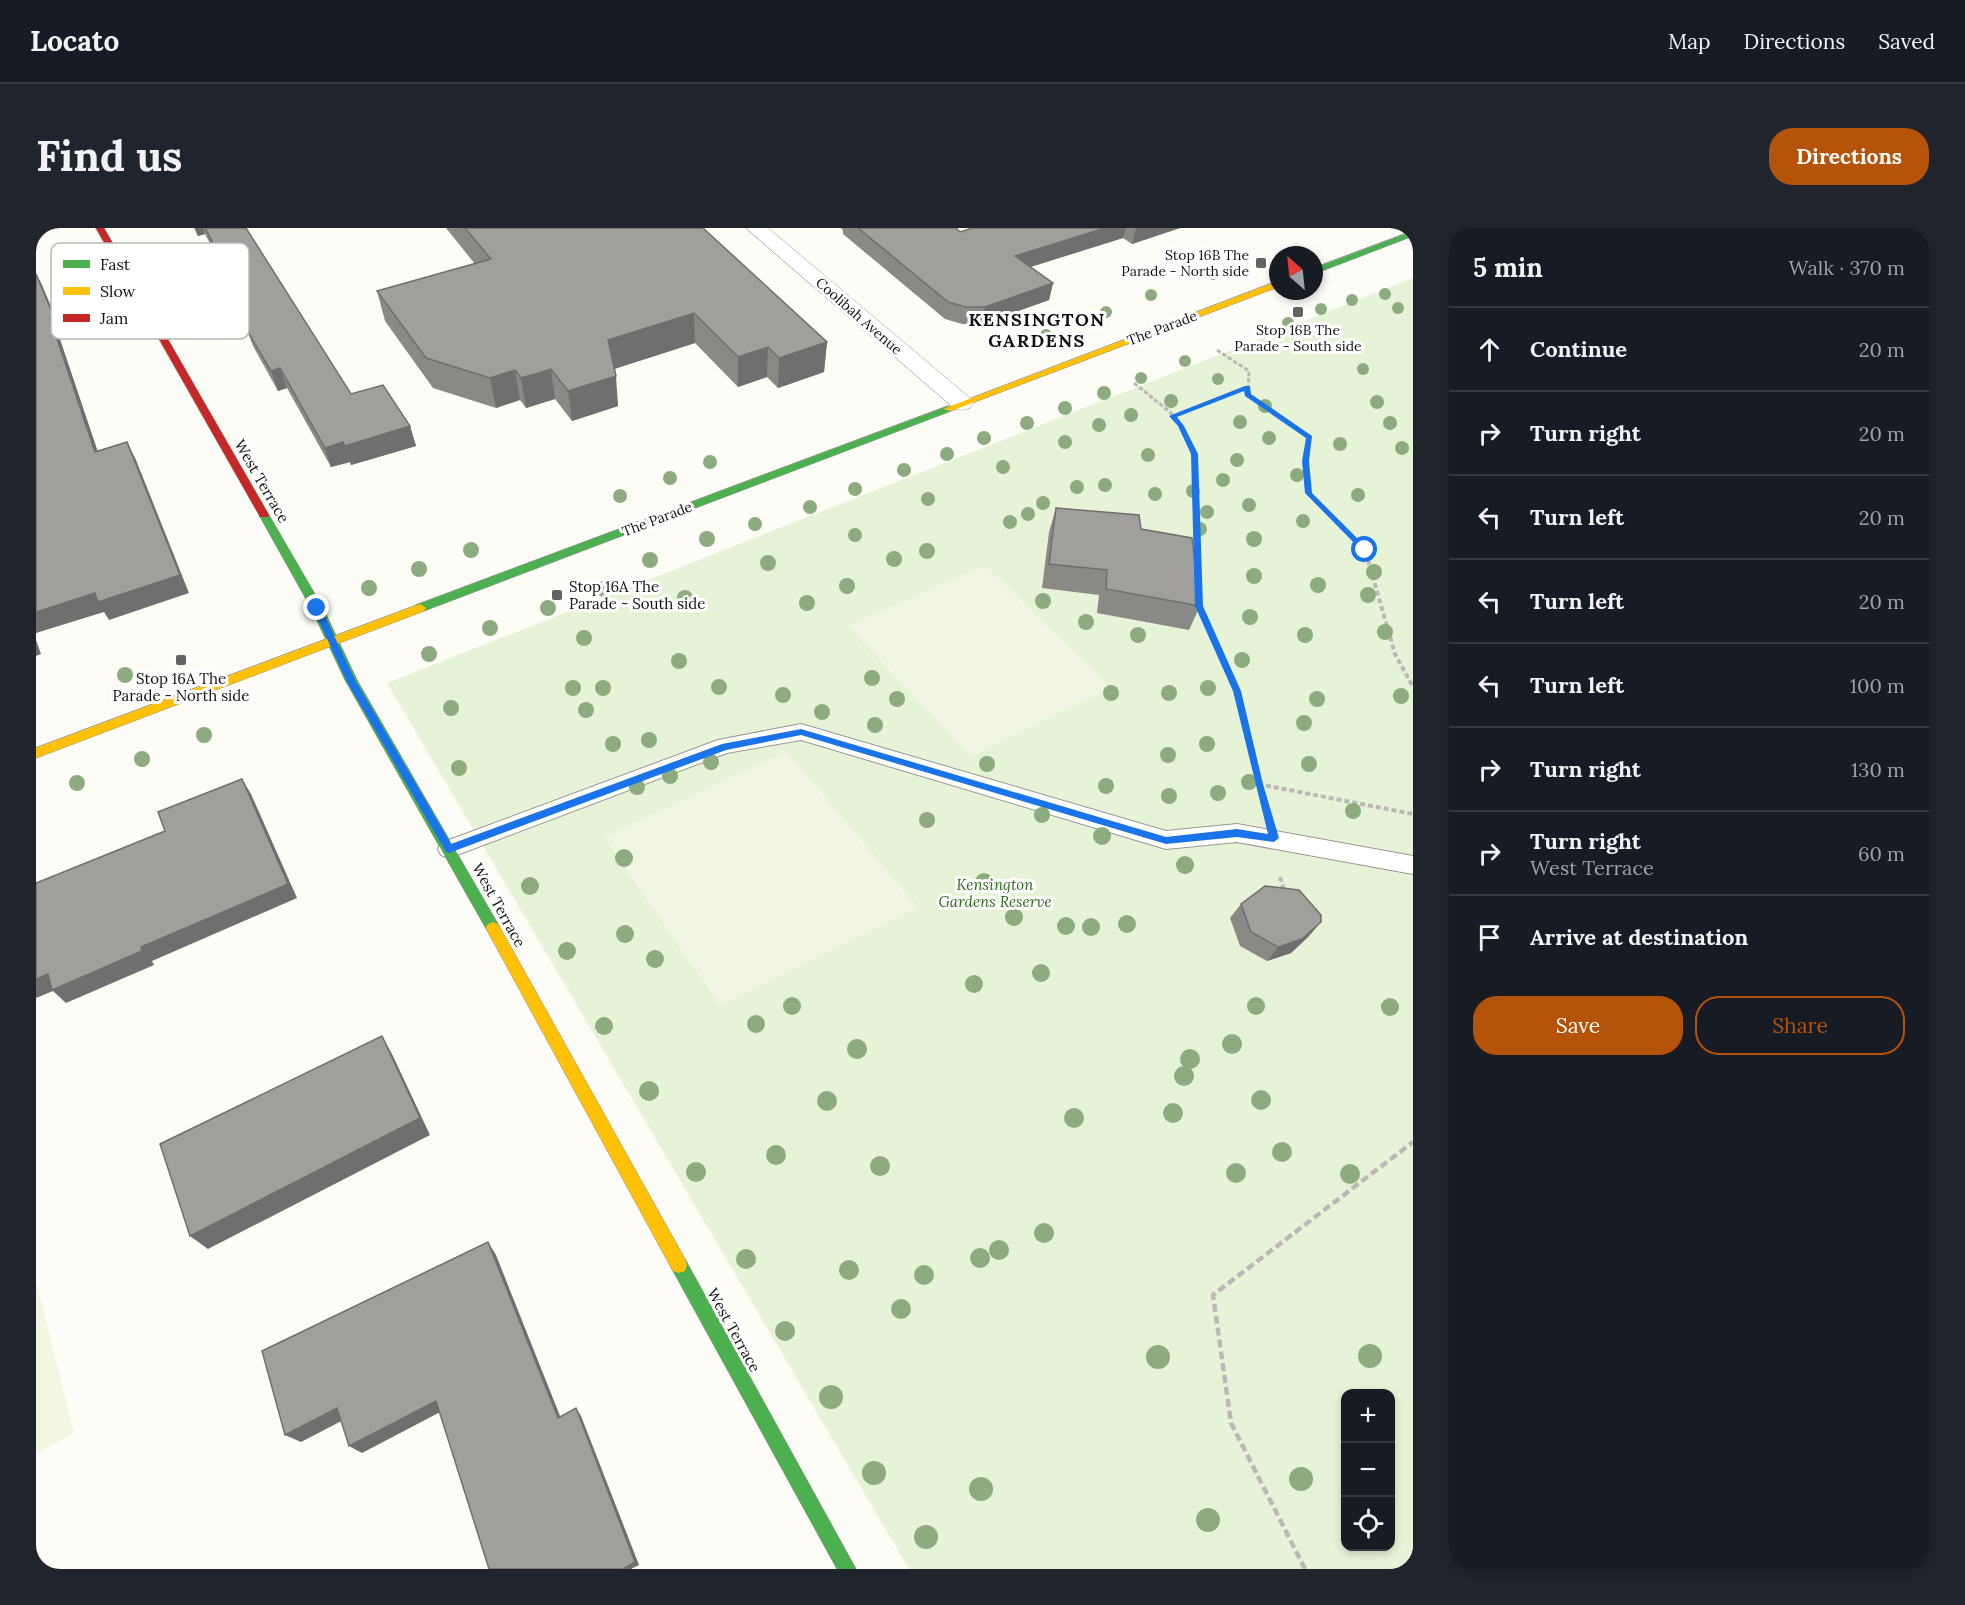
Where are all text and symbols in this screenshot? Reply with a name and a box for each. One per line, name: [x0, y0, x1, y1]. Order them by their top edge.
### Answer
text: Locato: [30, 23, 119, 59]
text: Map: [1668, 28, 1711, 55]
text: Directions: [1744, 28, 1845, 55]
text: Saved: [1878, 28, 1935, 55]
button: Directions: [1769, 128, 1929, 185]
text: Find us: [36, 129, 182, 183]
legend: [51, 243, 249, 339]
place label: Stop 16B The Parade - North side: [1121, 246, 1249, 280]
north arrow: [1269, 246, 1323, 300]
text: 5 min: [1473, 251, 1543, 284]
text: Fast: [100, 254, 131, 274]
text: Walk · 370 m: [1788, 255, 1905, 280]
marker: Stop 16B The Parade - North side: [1254, 256, 1268, 270]
street label: Coolibah Avenue: [812, 273, 906, 359]
text: Slow: [100, 281, 136, 301]
marker: Stop 16B The Parade - South side: [1291, 305, 1305, 319]
street label: The Parade: [1125, 306, 1200, 350]
text: Jam: [99, 308, 128, 328]
district label: KENSINGTON GARDENS: [968, 308, 1106, 352]
place label: Stop 16B The Parade - South side: [1234, 321, 1362, 355]
icon: ahead: [1473, 333, 1506, 366]
text: Continue: [1530, 335, 1627, 363]
text: 20 m: [1859, 337, 1905, 362]
icon: right: [1473, 417, 1506, 450]
text: Turn right: [1530, 419, 1641, 447]
text: 20 m: [1859, 421, 1905, 446]
street label: West Terrace: [231, 436, 293, 526]
street label: The Parade: [620, 497, 695, 541]
icon: left: [1473, 501, 1506, 534]
text: Turn left: [1530, 503, 1624, 531]
text: 20 m: [1859, 505, 1905, 530]
route start: [1351, 536, 1377, 562]
place label: Stop 16A The Parade - South side: [569, 577, 705, 613]
icon: left: [1473, 585, 1506, 618]
text: Turn left: [1530, 587, 1624, 615]
marker: Stop 16A The Parade - South side: [550, 588, 564, 602]
text: 20 m: [1859, 589, 1905, 614]
route end: [303, 594, 329, 620]
marker: Stop 16A The Parade - North side: [174, 653, 188, 667]
place label: Stop 16A The Parade - North side: [113, 669, 249, 705]
icon: left: [1473, 669, 1506, 702]
text: Turn left: [1530, 671, 1624, 699]
text: 100 m: [1850, 673, 1905, 698]
icon: right: [1473, 753, 1506, 786]
text: Turn right: [1530, 755, 1641, 783]
text: 130 m: [1851, 757, 1905, 782]
text: Turn right: [1530, 827, 1641, 855]
icon: right: [1473, 837, 1506, 870]
text: 60 m: [1858, 841, 1905, 866]
text: West Terrace: [1530, 855, 1654, 880]
street label: West Terrace: [468, 860, 530, 950]
park label: Kensington Gardens Reserve: [938, 875, 1052, 911]
icon: arrive: [1473, 921, 1506, 954]
text: Arrive at destination: [1530, 923, 1748, 951]
button: Save: [1473, 996, 1683, 1055]
button: Share: [1695, 996, 1905, 1055]
street label: West Terrace: [703, 1285, 765, 1375]
map controls: [1341, 1389, 1395, 1551]
button: +: [1341, 1389, 1395, 1443]
button: −: [1341, 1443, 1395, 1497]
button: locate: [1341, 1497, 1395, 1551]

